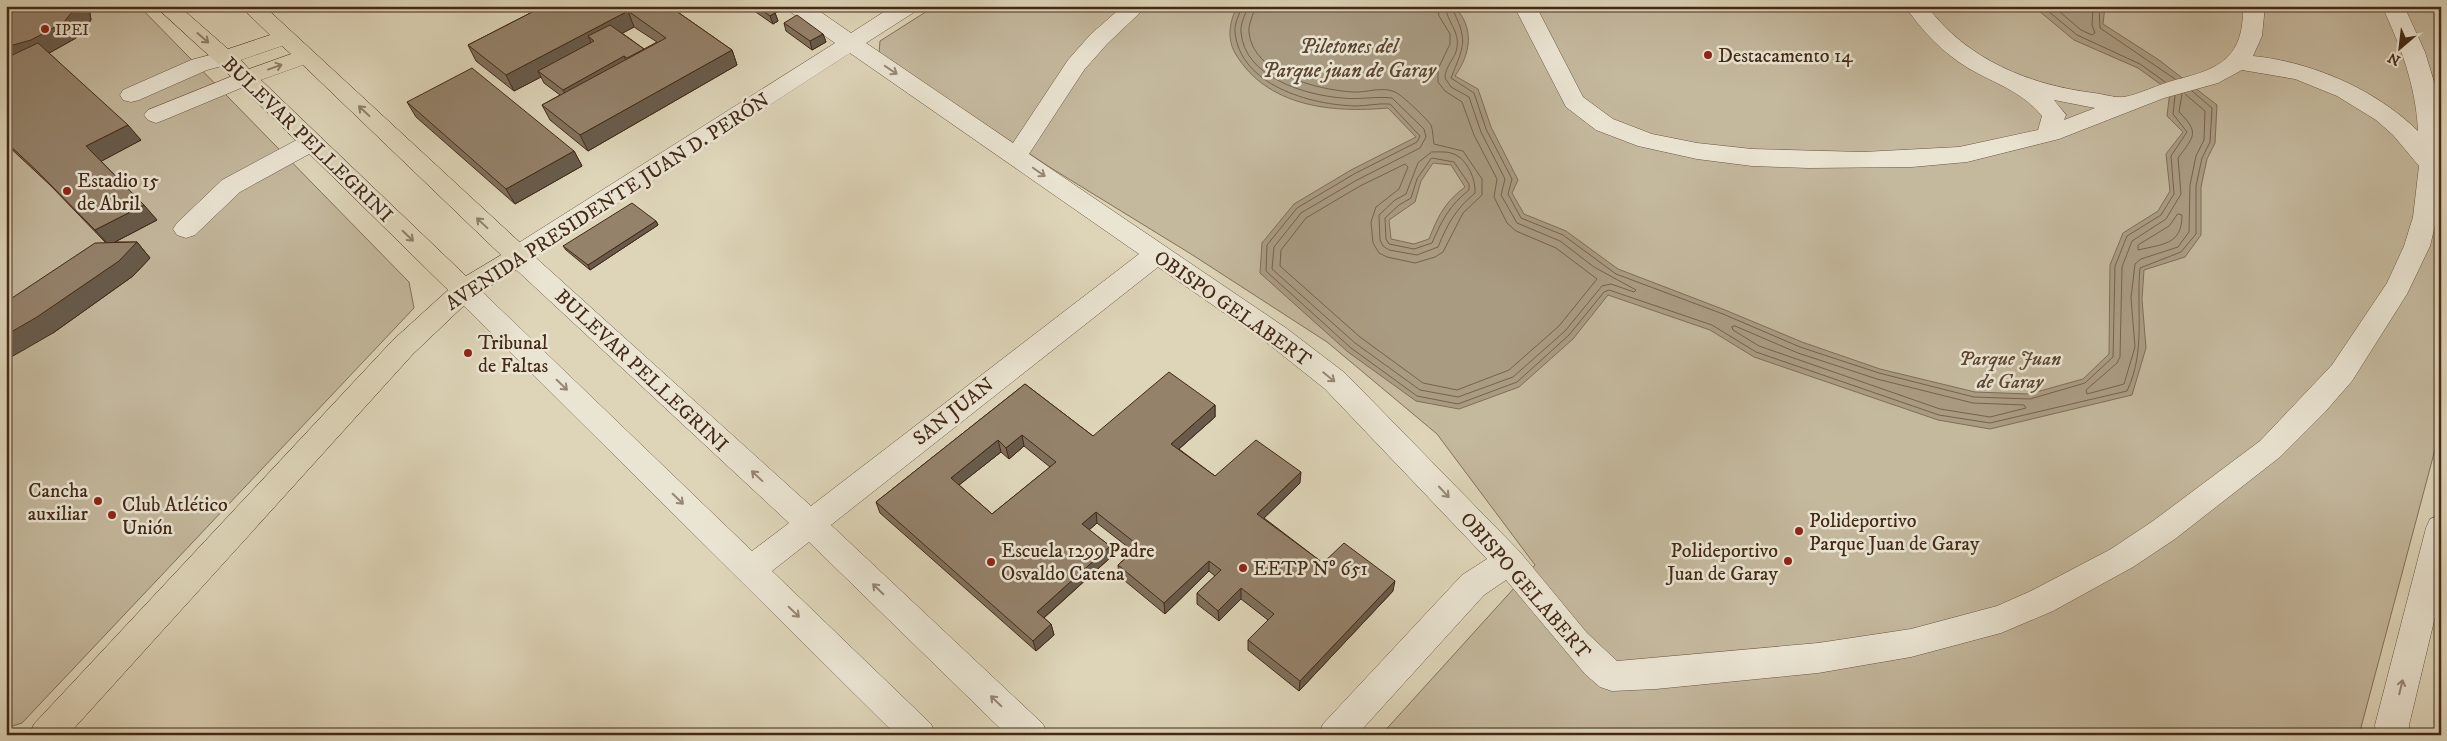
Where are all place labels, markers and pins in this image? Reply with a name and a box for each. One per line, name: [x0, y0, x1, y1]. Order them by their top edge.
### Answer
place label: IPEI: [55, 20, 89, 40]
marker: IPEI: [39, 23, 51, 35]
place label: Destacamento 14: [1718, 44, 1853, 69]
marker: Destacamento 14: [1702, 49, 1714, 61]
place label: Estadio 15 de Abril: [77, 169, 159, 217]
marker: Estadio 15 de Abril: [61, 185, 73, 197]
place label: Tribunal de Faltas: [478, 331, 549, 379]
marker: Tribunal de Faltas: [462, 347, 474, 359]
place label: Cancha auxiliar: [28, 479, 89, 527]
place label: Club Atlético Unión: [122, 493, 228, 541]
marker: Cancha auxiliar: [92, 495, 104, 507]
marker: Club Atlético Unión: [106, 509, 118, 521]
place label: Polideportivo Parque Juan de Garay: [1809, 509, 1980, 557]
marker: Polideportivo Parque Juan de Garay: [1793, 525, 1805, 537]
place label: Escuela 1299 Padre Osvaldo Catena: [1001, 539, 1154, 587]
place label: Polideportivo Juan de Garay: [1665, 539, 1778, 587]
marker: Polideportivo Juan de Garay: [1782, 555, 1794, 567]
marker: Escuela 1299 Padre Osvaldo Catena: [985, 556, 997, 568]
place label: EETP Nº 651: [1253, 557, 1368, 582]
marker: EETP Nº 651: [1237, 562, 1249, 574]

